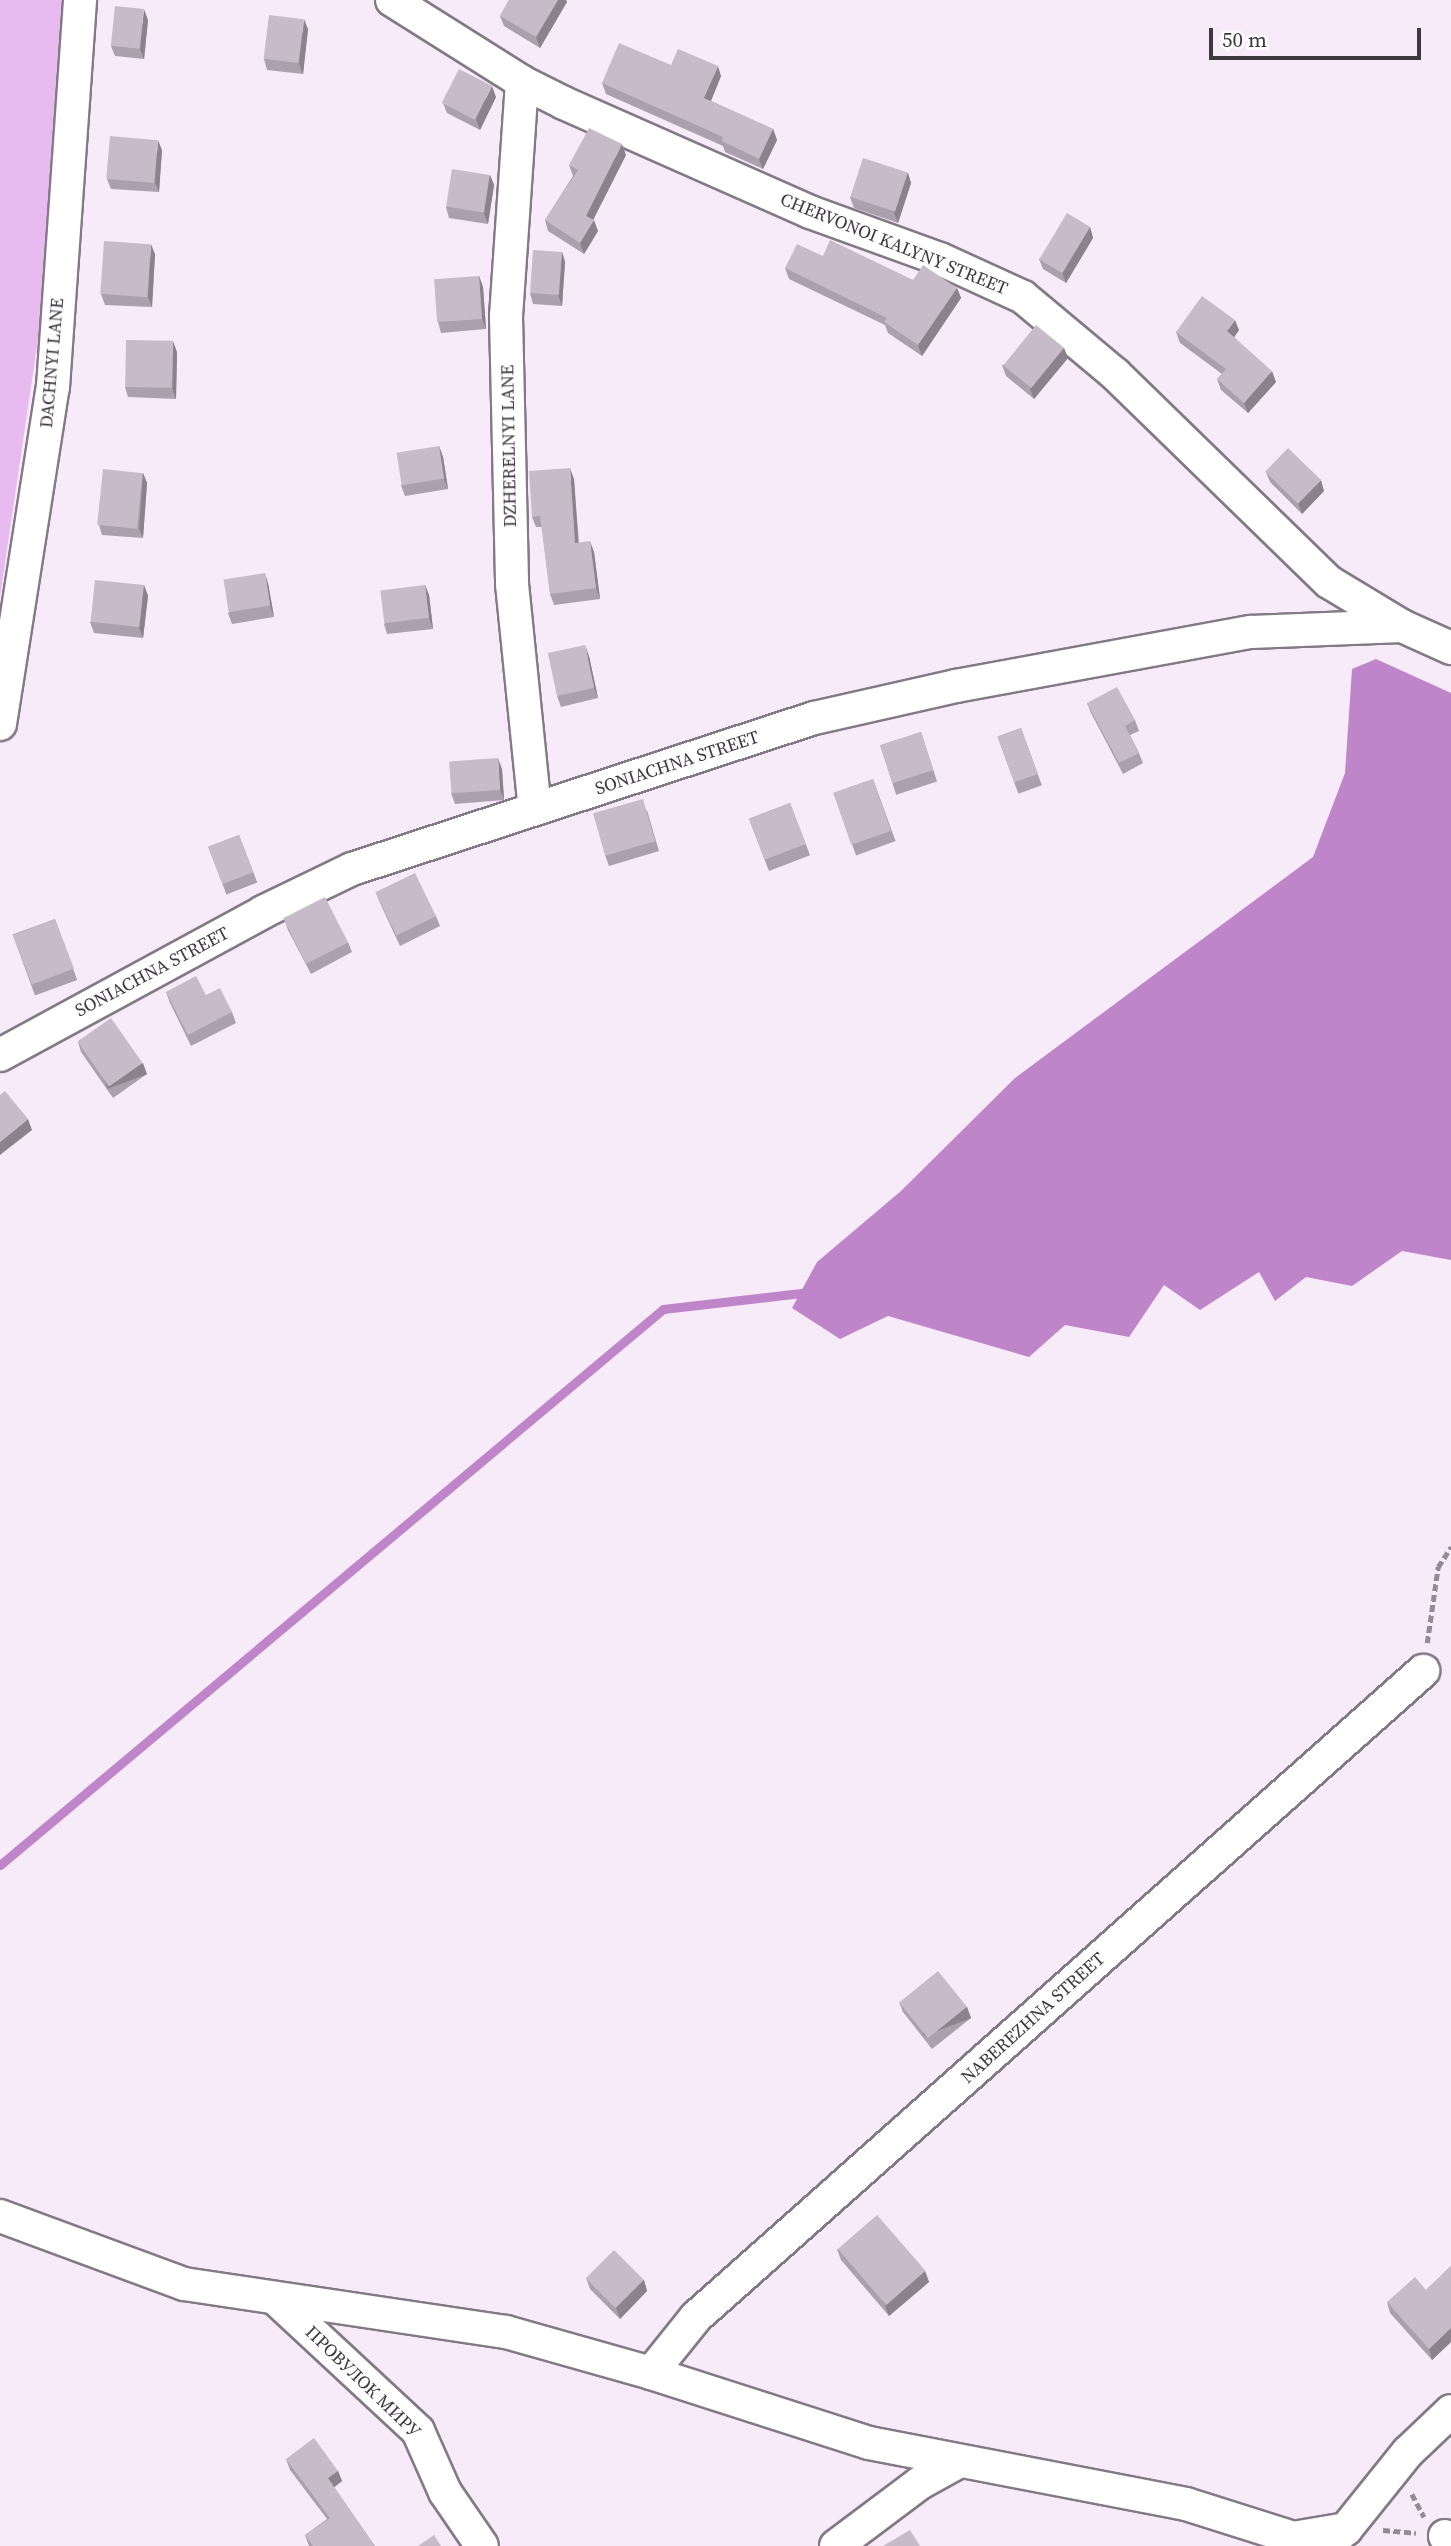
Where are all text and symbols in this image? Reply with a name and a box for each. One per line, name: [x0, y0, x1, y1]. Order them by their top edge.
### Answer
scale bar: [1213, 14, 1425, 58]
text: 50 m: [1222, 25, 1267, 54]
street label: CHERVONOI KALYNY STREET: [777, 188, 1011, 300]
street label: DACHNYI LANE: [36, 297, 68, 429]
street label: DZHERELNYI LANE: [497, 365, 521, 527]
street label: SONIACHNA STREET: [592, 726, 762, 800]
street label: SONIACHNA STREET: [71, 922, 233, 1022]
street label: NABEREZHNA STREET: [957, 1948, 1109, 2088]
street label: ПРОВУЛОК МИРУ: [301, 2321, 425, 2443]

